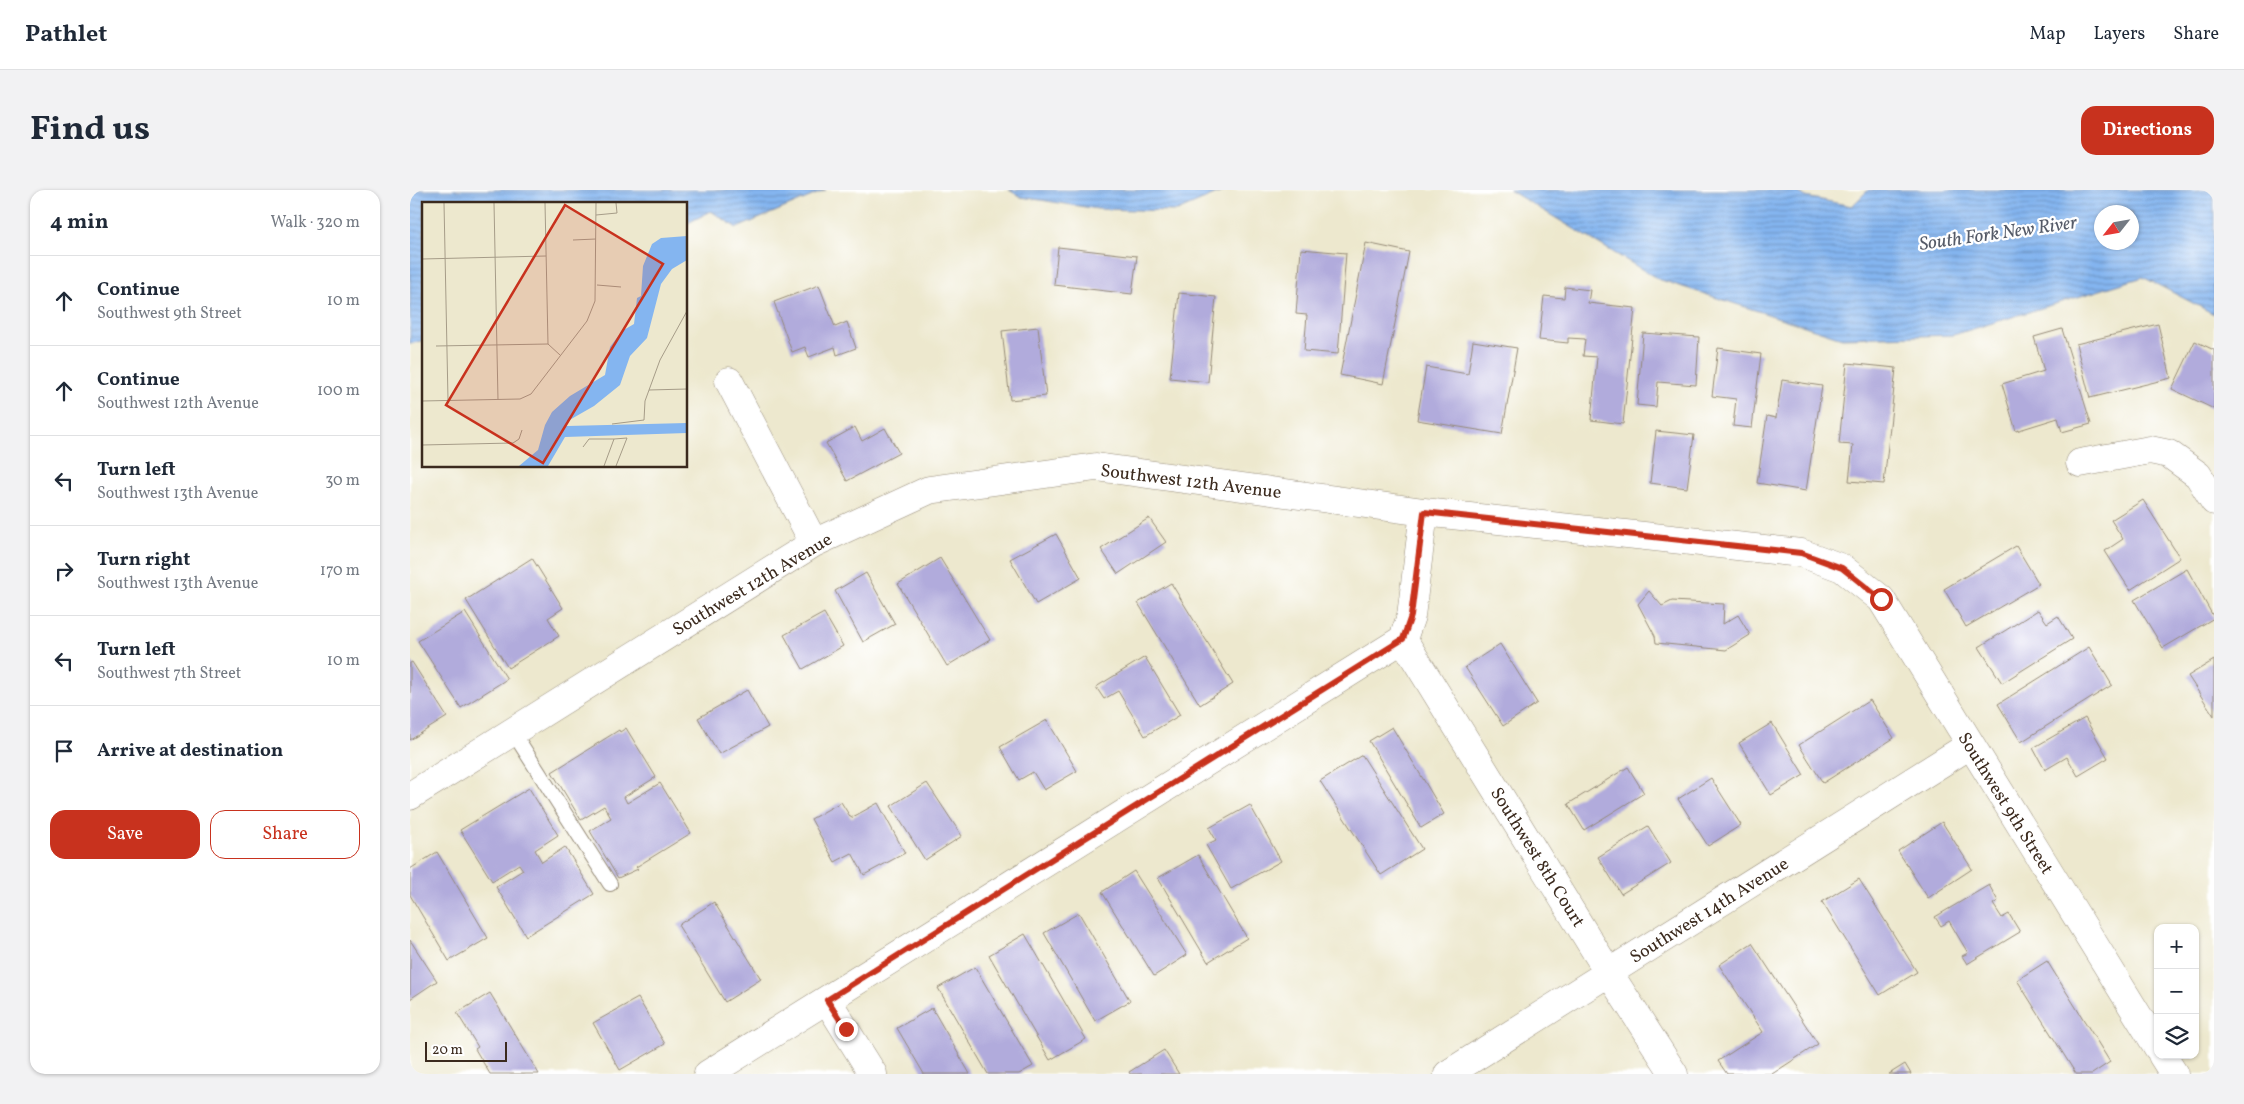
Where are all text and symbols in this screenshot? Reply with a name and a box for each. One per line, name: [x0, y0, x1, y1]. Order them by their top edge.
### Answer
text: Pathlet: [25, 18, 107, 52]
text: Map: [2029, 22, 2065, 47]
text: Layers: [2093, 22, 2145, 47]
text: Share: [2173, 22, 2219, 47]
text: Find us: [30, 106, 150, 154]
button: Directions: [2081, 106, 2214, 155]
inset map: [422, 202, 688, 468]
north arrow: [2094, 205, 2139, 250]
text: 4 min: [50, 208, 109, 237]
water label: South Fork New River: [1918, 210, 2080, 258]
text: Walk · 320 m: [270, 212, 360, 234]
text: Continue: [97, 277, 180, 303]
icon: ahead: [50, 287, 78, 315]
text: 10 m: [327, 290, 360, 312]
text: Southwest 9th Street: [97, 303, 242, 325]
text: Continue: [97, 367, 180, 393]
icon: ahead: [50, 377, 78, 405]
text: 100 m: [317, 380, 360, 402]
text: Southwest 12th Avenue: [97, 393, 259, 415]
text: Turn left: [97, 457, 176, 483]
street label: Southwest 12th Avenue: [1099, 459, 1283, 506]
icon: left: [50, 467, 78, 495]
text: 30 m: [325, 470, 360, 492]
text: Southwest 13th Avenue: [97, 483, 258, 505]
street label: Southwest 12th Avenue: [668, 528, 837, 643]
text: Turn right: [97, 547, 190, 573]
icon: right: [50, 557, 78, 585]
text: 170 m: [320, 560, 360, 582]
text: Southwest 13th Avenue: [97, 573, 258, 595]
route start: [1870, 588, 1893, 611]
text: Turn left: [97, 637, 176, 663]
icon: left: [50, 647, 78, 675]
text: 10 m: [327, 650, 360, 672]
text: Southwest 7th Street: [97, 663, 241, 685]
street label: Southwest 9th Street: [1951, 728, 2059, 880]
icon: arrive: [50, 737, 78, 765]
text: Arrive at destination: [97, 738, 283, 764]
street label: Southwest 8th Court: [1483, 783, 1590, 933]
button: Save: [50, 810, 200, 859]
button: Share: [210, 810, 360, 859]
street label: Southwest 14th Avenue: [1626, 852, 1794, 970]
map controls: [2154, 924, 2199, 1059]
button: +: [2154, 924, 2199, 969]
button: −: [2154, 969, 2199, 1014]
button: layers: [2154, 1014, 2199, 1059]
route end: [835, 1018, 858, 1041]
scale bar: [425, 1039, 508, 1062]
text: 20 m: [432, 1041, 463, 1060]

